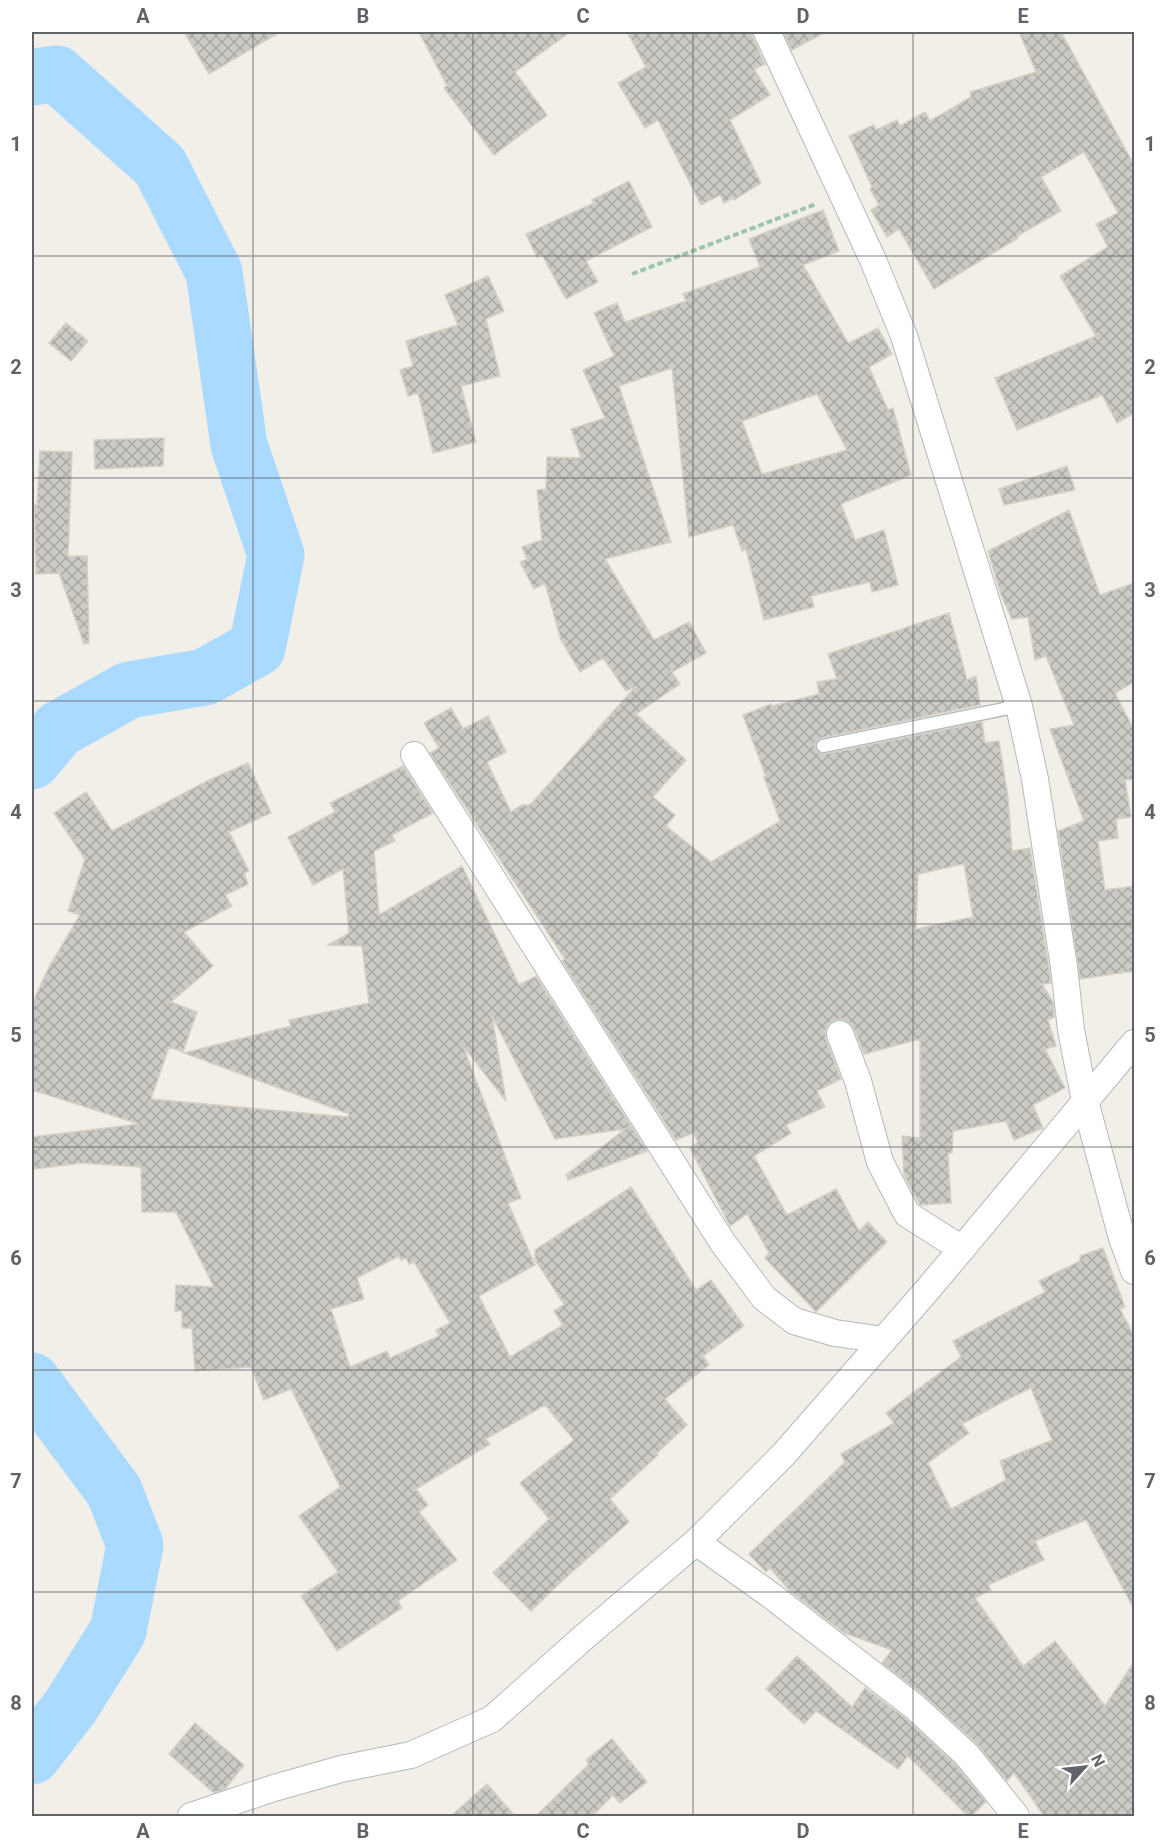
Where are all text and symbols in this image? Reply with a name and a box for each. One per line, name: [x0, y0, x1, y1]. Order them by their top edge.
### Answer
text: A: [136, 4, 150, 28]
text: B: [357, 4, 369, 28]
text: C: [576, 4, 590, 28]
text: D: [797, 4, 810, 28]
text: E: [1017, 4, 1029, 28]
text: 1: [10, 132, 22, 156]
text: 1: [1144, 132, 1156, 156]
text: 2: [10, 355, 22, 379]
text: 2: [1144, 355, 1156, 379]
text: 3: [10, 578, 22, 602]
text: 3: [1144, 578, 1156, 602]
text: 4: [10, 800, 22, 824]
text: 4: [1144, 800, 1156, 824]
text: 5: [10, 1023, 22, 1047]
text: 5: [1144, 1023, 1156, 1047]
text: 6: [10, 1246, 22, 1270]
text: 6: [1144, 1246, 1156, 1270]
text: 7: [10, 1469, 22, 1493]
text: 7: [1144, 1469, 1156, 1493]
text: 8: [10, 1691, 22, 1715]
text: 8: [1144, 1691, 1156, 1715]
north arrow: [1055, 1737, 1115, 1797]
text: N: [1087, 1751, 1109, 1770]
text: A: [136, 1819, 150, 1843]
text: B: [357, 1819, 369, 1843]
text: C: [576, 1819, 590, 1843]
text: D: [797, 1819, 810, 1843]
text: E: [1017, 1819, 1029, 1843]

